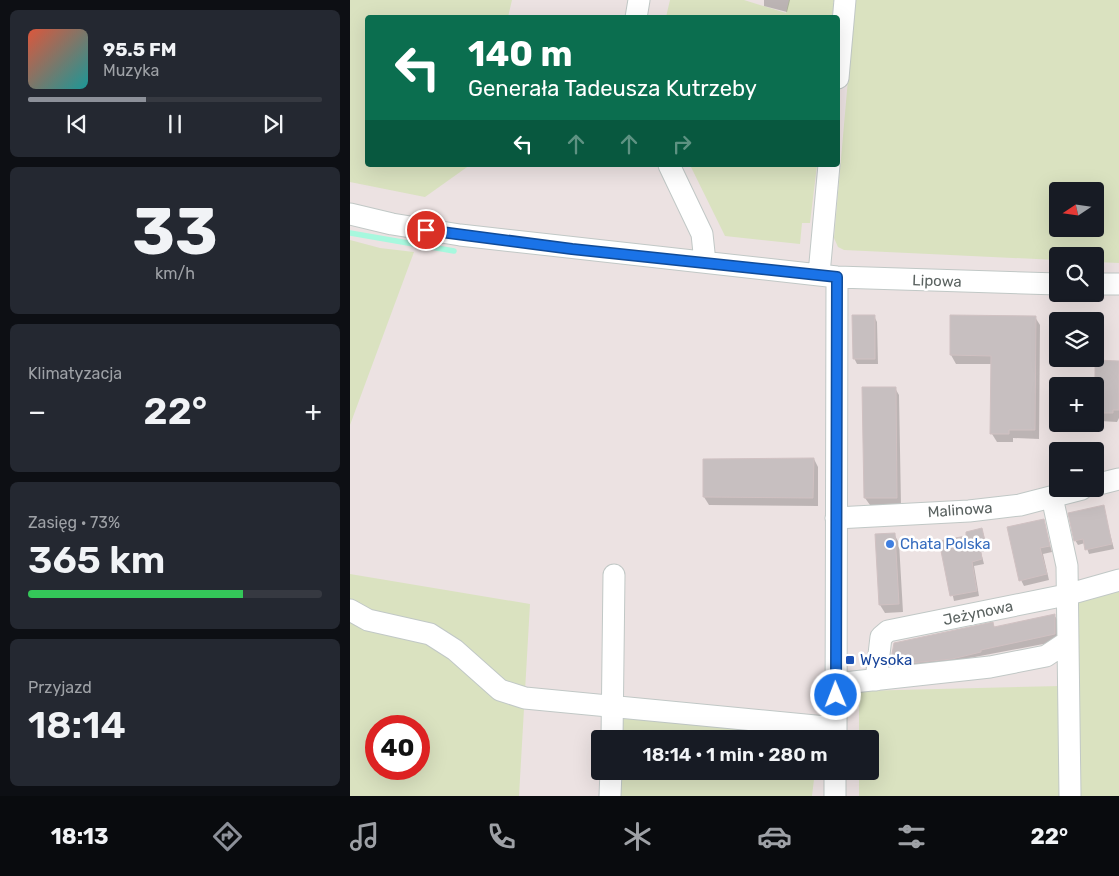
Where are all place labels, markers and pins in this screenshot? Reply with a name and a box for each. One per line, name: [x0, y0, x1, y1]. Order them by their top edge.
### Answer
pin: [405, 209, 447, 251]
place label: Chata Polska: [900, 535, 990, 553]
marker: Chata Polska: [884, 538, 896, 550]
place label: Wysoka: [860, 651, 912, 669]
marker: Wysoka: [844, 654, 856, 666]

